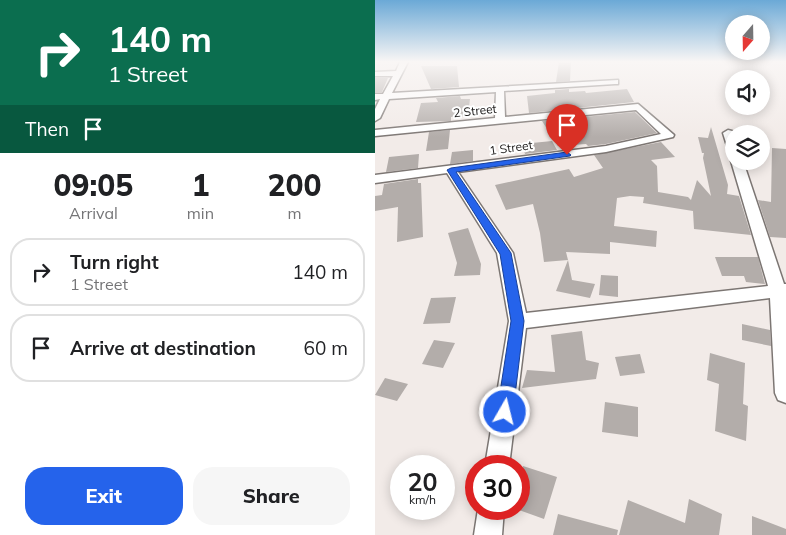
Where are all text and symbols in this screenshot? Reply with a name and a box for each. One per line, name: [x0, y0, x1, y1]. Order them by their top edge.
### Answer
north arrow: [725, 15, 770, 60]
map controls: [725, 15, 770, 170]
text: 140 m: [108, 17, 212, 61]
icon: right: [25, 20, 90, 85]
text: 1 Street: [108, 60, 188, 88]
button: sound: [725, 70, 770, 115]
street label: 2 Street: [453, 101, 497, 120]
pin: [546, 104, 588, 155]
icon: arrive: [553, 111, 581, 139]
icon: arrive: [79, 115, 107, 143]
text: Then: [25, 117, 69, 141]
button: layers: [725, 125, 770, 170]
street label: 1 Street: [488, 137, 534, 158]
text: 09:05: [53, 166, 133, 204]
text: 1: [191, 166, 209, 204]
text: 200: [268, 166, 322, 204]
text: Arrival: [69, 203, 118, 223]
text: min: [187, 203, 214, 223]
text: m: [287, 203, 302, 223]
text: Turn right: [70, 250, 159, 274]
icon: right: [27, 258, 55, 286]
text: 140 m: [292, 260, 348, 284]
text: 1 Street: [70, 274, 128, 294]
icon: arrive: [27, 334, 55, 362]
text: Arrive at destination: [70, 336, 256, 360]
text: 60 m: [304, 336, 348, 360]
position arrow: [478, 385, 530, 437]
speed limit sign: 30: [465, 455, 530, 520]
text: 20: [407, 466, 438, 497]
button: Exit: [25, 467, 183, 525]
button: Share: [193, 467, 350, 525]
text: km/h: [409, 492, 436, 507]

